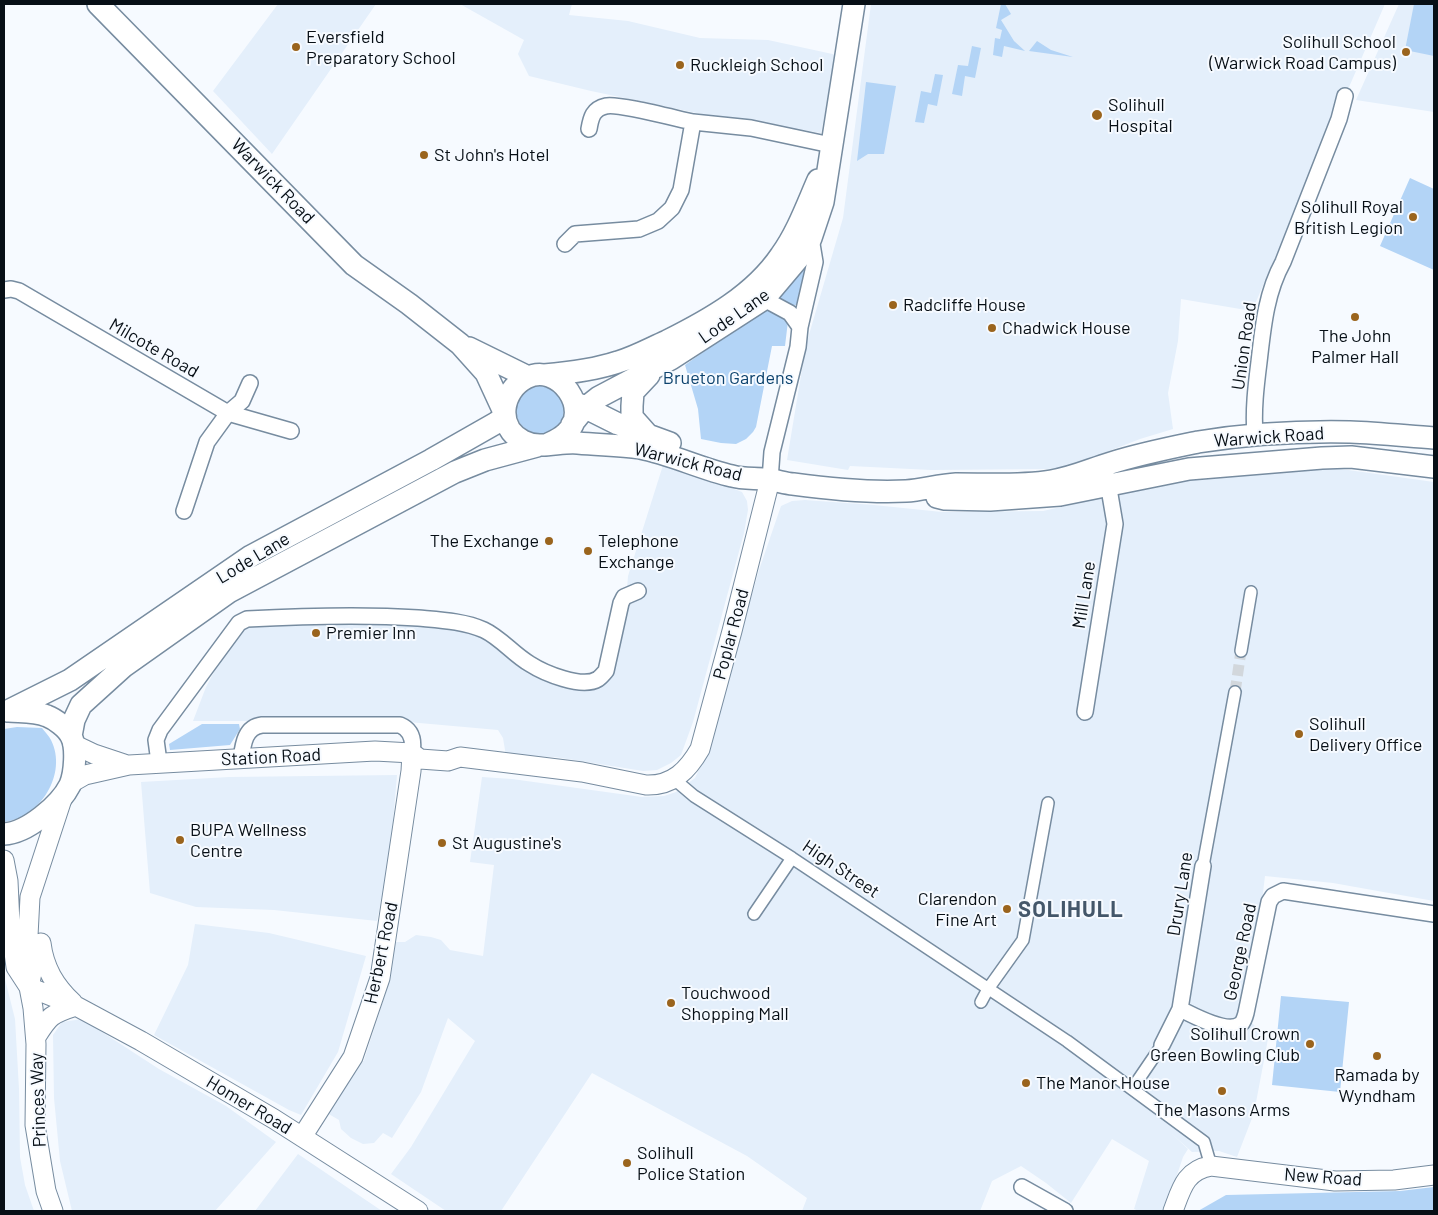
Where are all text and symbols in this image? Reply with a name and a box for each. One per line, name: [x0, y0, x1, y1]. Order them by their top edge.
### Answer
place label: Eversfield Preparatory School: [306, 26, 456, 68]
place label: Solihull School (Warwick Road Campus): [1209, 31, 1396, 74]
marker: Eversfield Preparatory School: [290, 41, 302, 53]
marker: Solihull School (Warwick Road Campus): [1400, 46, 1412, 58]
place label: Ruckleigh School: [690, 54, 824, 76]
marker: Ruckleigh School: [674, 59, 686, 71]
place label: Solihull Hospital: [1108, 94, 1173, 136]
marker: Solihull Hospital: [1090, 108, 1104, 122]
street label: Warwick Road: [227, 134, 319, 228]
place label: St John's Hotel: [434, 144, 549, 166]
marker: St John's Hotel: [418, 149, 430, 161]
place label: Solihull Royal British Legion: [1294, 196, 1403, 238]
marker: Solihull Royal British Legion: [1407, 211, 1419, 223]
street label: Lode Lane: [694, 284, 774, 348]
place label: Radcliffe House: [903, 294, 1026, 316]
marker: Radcliffe House: [887, 299, 899, 311]
street label: Union Road: [1227, 300, 1261, 392]
marker: The John Palmer Hall: [1349, 311, 1361, 323]
street label: Milcote Road: [105, 314, 203, 382]
place label: Chadwick House: [1002, 317, 1131, 339]
marker: Chadwick House: [986, 322, 998, 334]
place label: The John Palmer Hall: [1311, 325, 1399, 368]
park label: Brueton Gardens: [663, 367, 793, 389]
street label: Warwick Road: [1213, 422, 1325, 452]
street label: Warwick Road: [632, 438, 744, 486]
street label: Lode Lane: [212, 528, 294, 588]
place label: The Exchange: [430, 530, 539, 552]
place label: Telephone Exchange: [598, 530, 679, 572]
marker: The Exchange: [543, 535, 555, 547]
marker: Telephone Exchange: [582, 545, 594, 557]
street label: Mill Lane: [1068, 560, 1100, 630]
street label: Poplar Road: [708, 586, 754, 682]
place label: Premier Inn: [326, 622, 416, 644]
marker: Premier Inn: [310, 627, 322, 639]
place label: Solihull Delivery Office: [1309, 713, 1422, 756]
marker: Solihull Delivery Office: [1293, 728, 1305, 740]
street label: Station Road: [220, 744, 322, 770]
place label: BUPA Wellness Centre: [190, 819, 307, 862]
place label: St Augustine's: [452, 832, 562, 854]
marker: BUPA Wellness Centre: [174, 834, 186, 846]
street label: High Street: [798, 835, 884, 903]
marker: St Augustine's: [436, 837, 448, 849]
street label: Drury Lane: [1163, 850, 1197, 938]
place label: Clarendon Fine Art: [918, 888, 997, 931]
district label: SOLIHULL: [1017, 897, 1125, 923]
street label: Herbert Road: [360, 900, 402, 1006]
street label: George Road: [1219, 901, 1261, 1003]
marker: Clarendon Fine Art: [1001, 903, 1013, 915]
place label: Touchwood Shopping Mall: [681, 982, 789, 1024]
marker: Touchwood Shopping Mall: [665, 997, 677, 1009]
place label: Solihull Crown Green Bowling Club: [1150, 1023, 1300, 1066]
marker: Solihull Crown Green Bowling Club: [1304, 1038, 1316, 1050]
marker: Ramada by Wyndham: [1371, 1050, 1383, 1062]
street label: Princes Way: [26, 1052, 50, 1148]
place label: Ramada by Wyndham: [1335, 1064, 1419, 1106]
street label: Homer Road: [202, 1071, 296, 1139]
place label: The Manor House: [1036, 1072, 1170, 1094]
marker: The Manor House: [1020, 1077, 1032, 1089]
marker: The Masons Arms: [1216, 1085, 1228, 1097]
place label: The Masons Arms: [1154, 1099, 1290, 1121]
place label: Solihull Police Station: [637, 1142, 745, 1184]
marker: Solihull Police Station: [621, 1157, 633, 1169]
street label: New Road: [1283, 1164, 1363, 1190]

